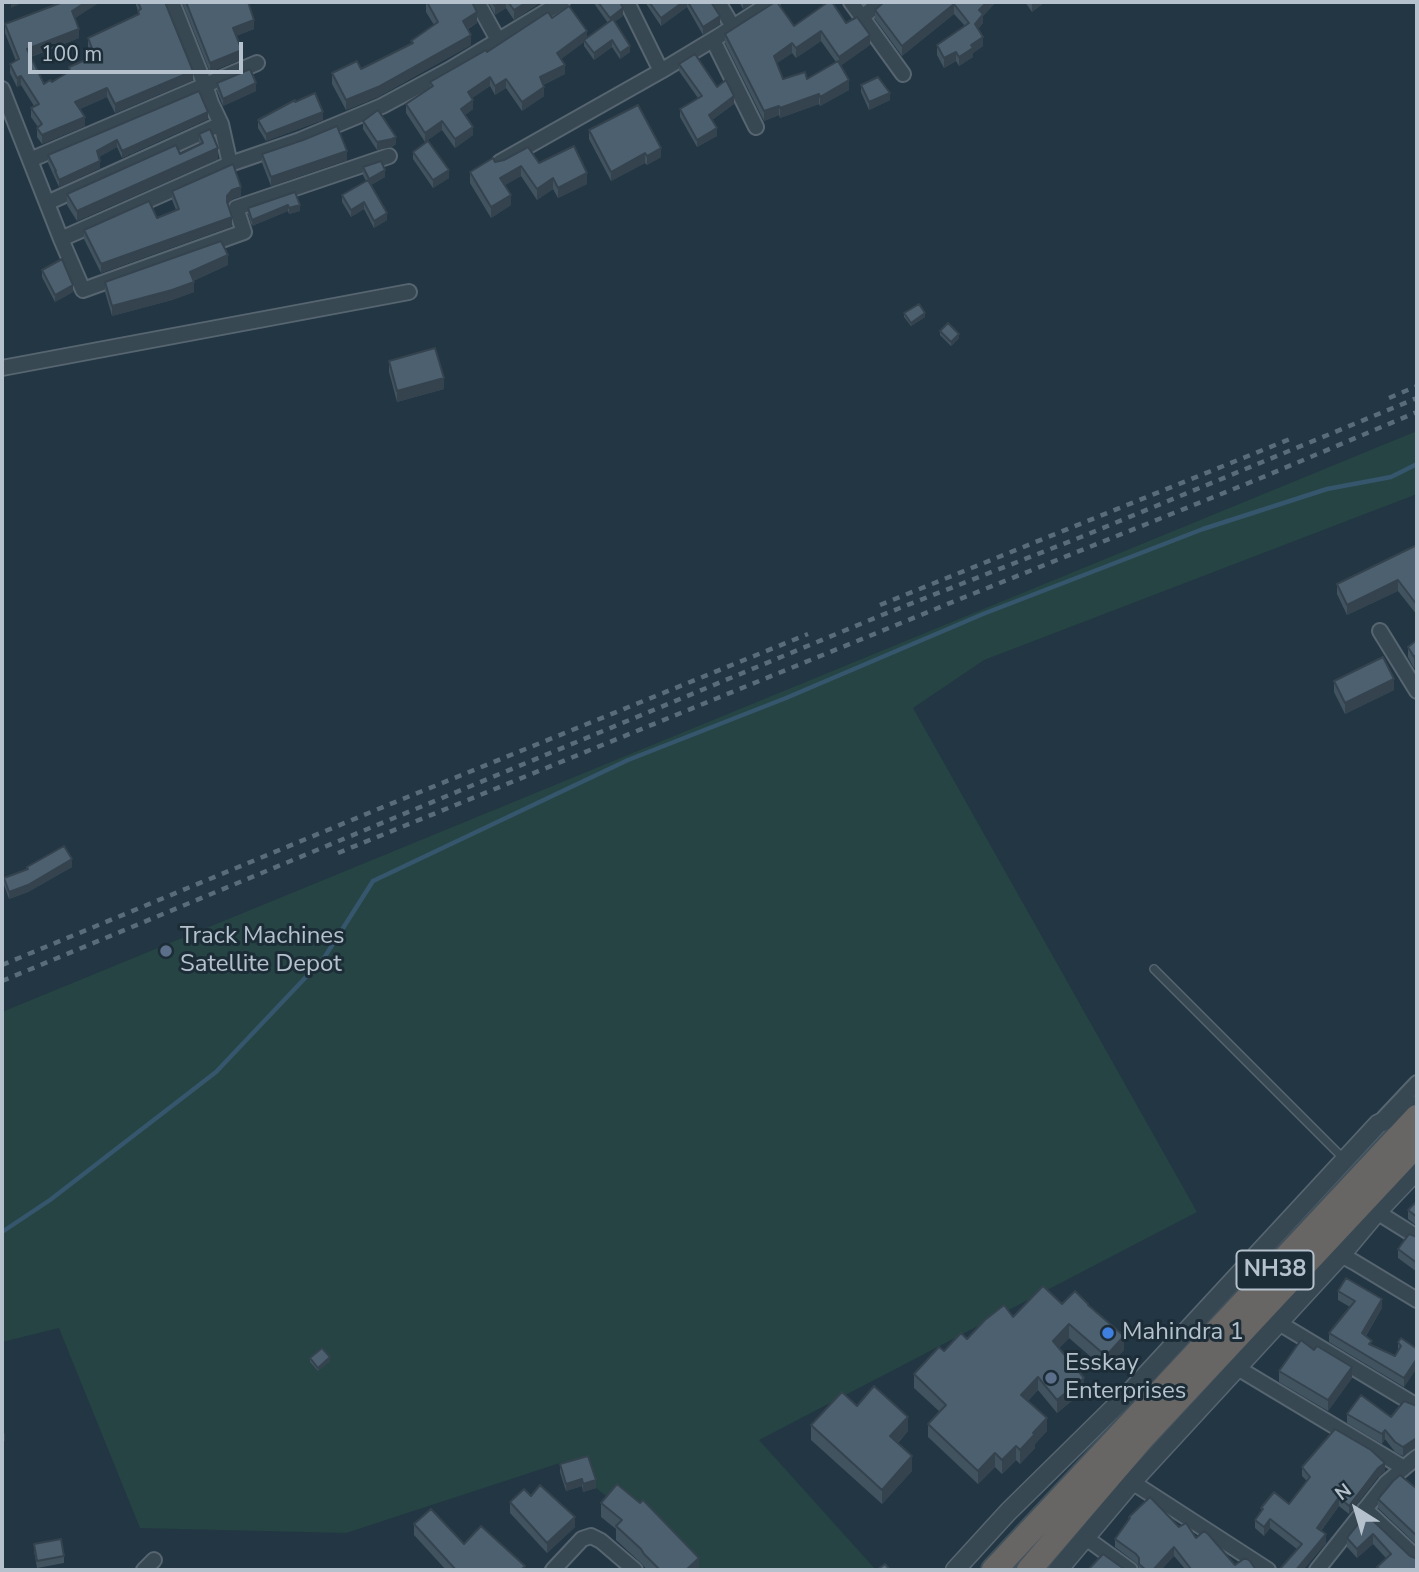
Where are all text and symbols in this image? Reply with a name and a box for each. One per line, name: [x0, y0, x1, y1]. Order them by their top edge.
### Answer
scale bar: [32, 28, 247, 72]
text: 100 m: [41, 40, 102, 68]
place label: Track Machines Satellite Depot: [180, 923, 345, 979]
marker: Track Machines Satellite Depot: [158, 943, 174, 959]
road number: NH38: [1236, 1250, 1314, 1289]
place label: Mahindra 1: [1122, 1319, 1244, 1347]
marker: Mahindra 1: [1100, 1325, 1116, 1341]
place label: Esskay Enterprises: [1065, 1350, 1186, 1406]
marker: Esskay Enterprises: [1043, 1370, 1059, 1386]
north arrow: [1321, 1474, 1391, 1544]
text: N: [1330, 1478, 1357, 1507]

